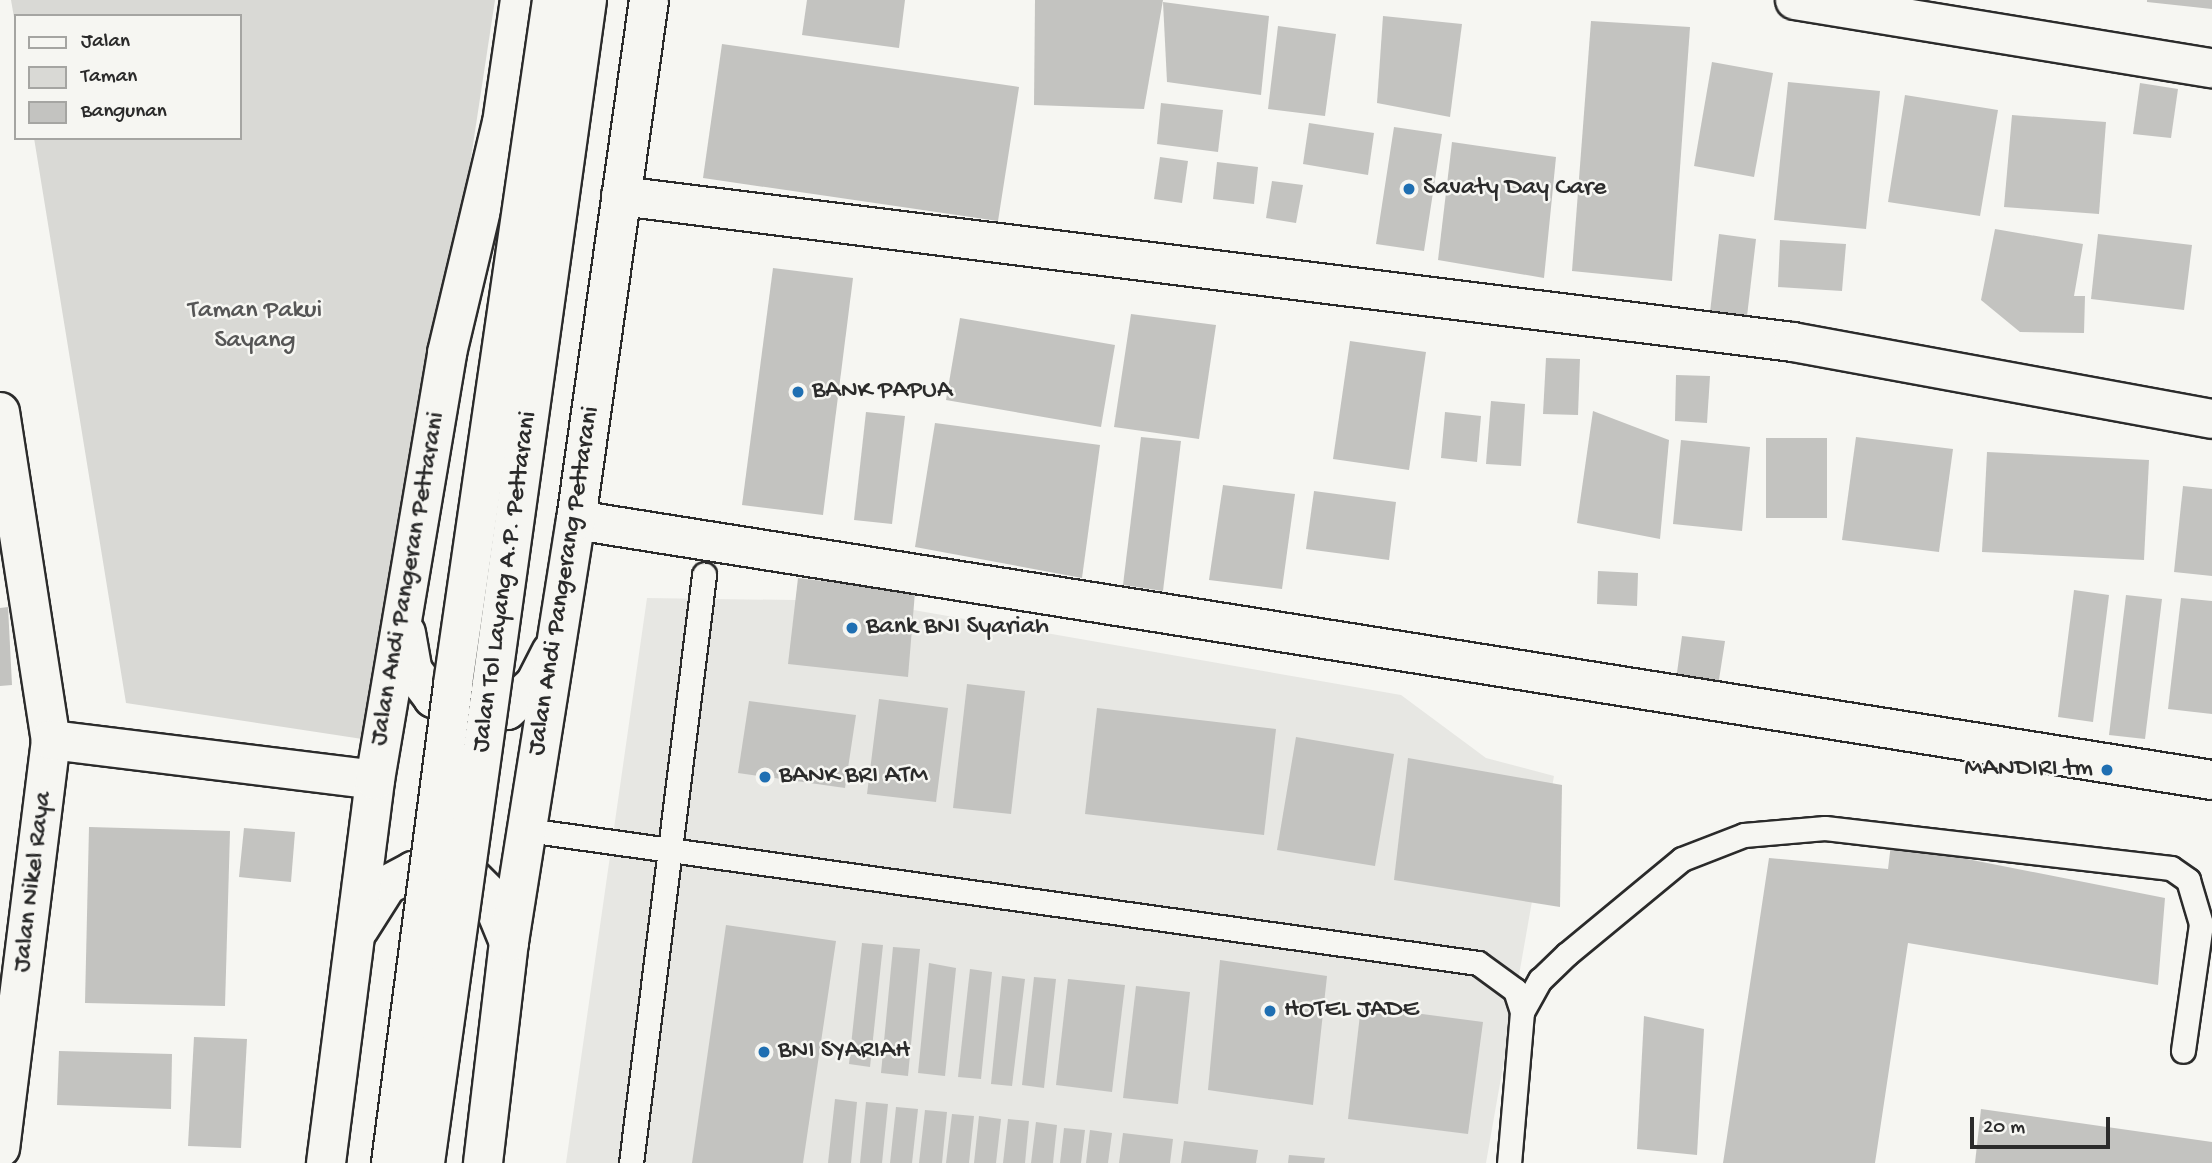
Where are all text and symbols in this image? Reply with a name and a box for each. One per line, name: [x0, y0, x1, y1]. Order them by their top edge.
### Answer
legend: [14, 14, 242, 140]
text: Jalan: [81, 30, 130, 55]
text: Taman: [81, 65, 137, 90]
text: Bangunan: [81, 100, 167, 125]
place label: Savaty Day Care: [1423, 173, 1606, 205]
marker: Savaty Day Care: [1401, 181, 1417, 197]
park label: Taman Pakui Sayang: [188, 296, 322, 358]
place label: BANK PAPUA: [812, 376, 952, 408]
marker: BANK PAPUA: [790, 384, 806, 400]
street label: Jalan Andi Pangerang Pettarani: [522, 404, 608, 758]
street label: Jalan Andi Pangeran Pettarani: [364, 410, 454, 748]
street label: Jalan Tol Layang A.P. Pettarani: [467, 410, 545, 754]
place label: Bank BNI Syariah: [866, 612, 1049, 644]
marker: Bank BNI Syariah: [844, 620, 860, 636]
place label: MANDIRI tm: [1964, 754, 2093, 786]
place label: BANK BRI ATM: [779, 761, 928, 793]
marker: MANDIRI tm: [2099, 762, 2115, 778]
marker: BANK BRI ATM: [757, 769, 773, 785]
street label: Jalan Nikel Raya: [7, 790, 61, 974]
place label: HOTEL JADE: [1284, 995, 1419, 1027]
marker: HOTEL JADE: [1262, 1003, 1278, 1019]
place label: BNI SYARIAH: [778, 1036, 910, 1068]
marker: BNI SYARIAH: [756, 1044, 772, 1060]
scale bar: [1974, 1104, 2114, 1148]
text: 20 m: [1983, 1116, 2025, 1141]

